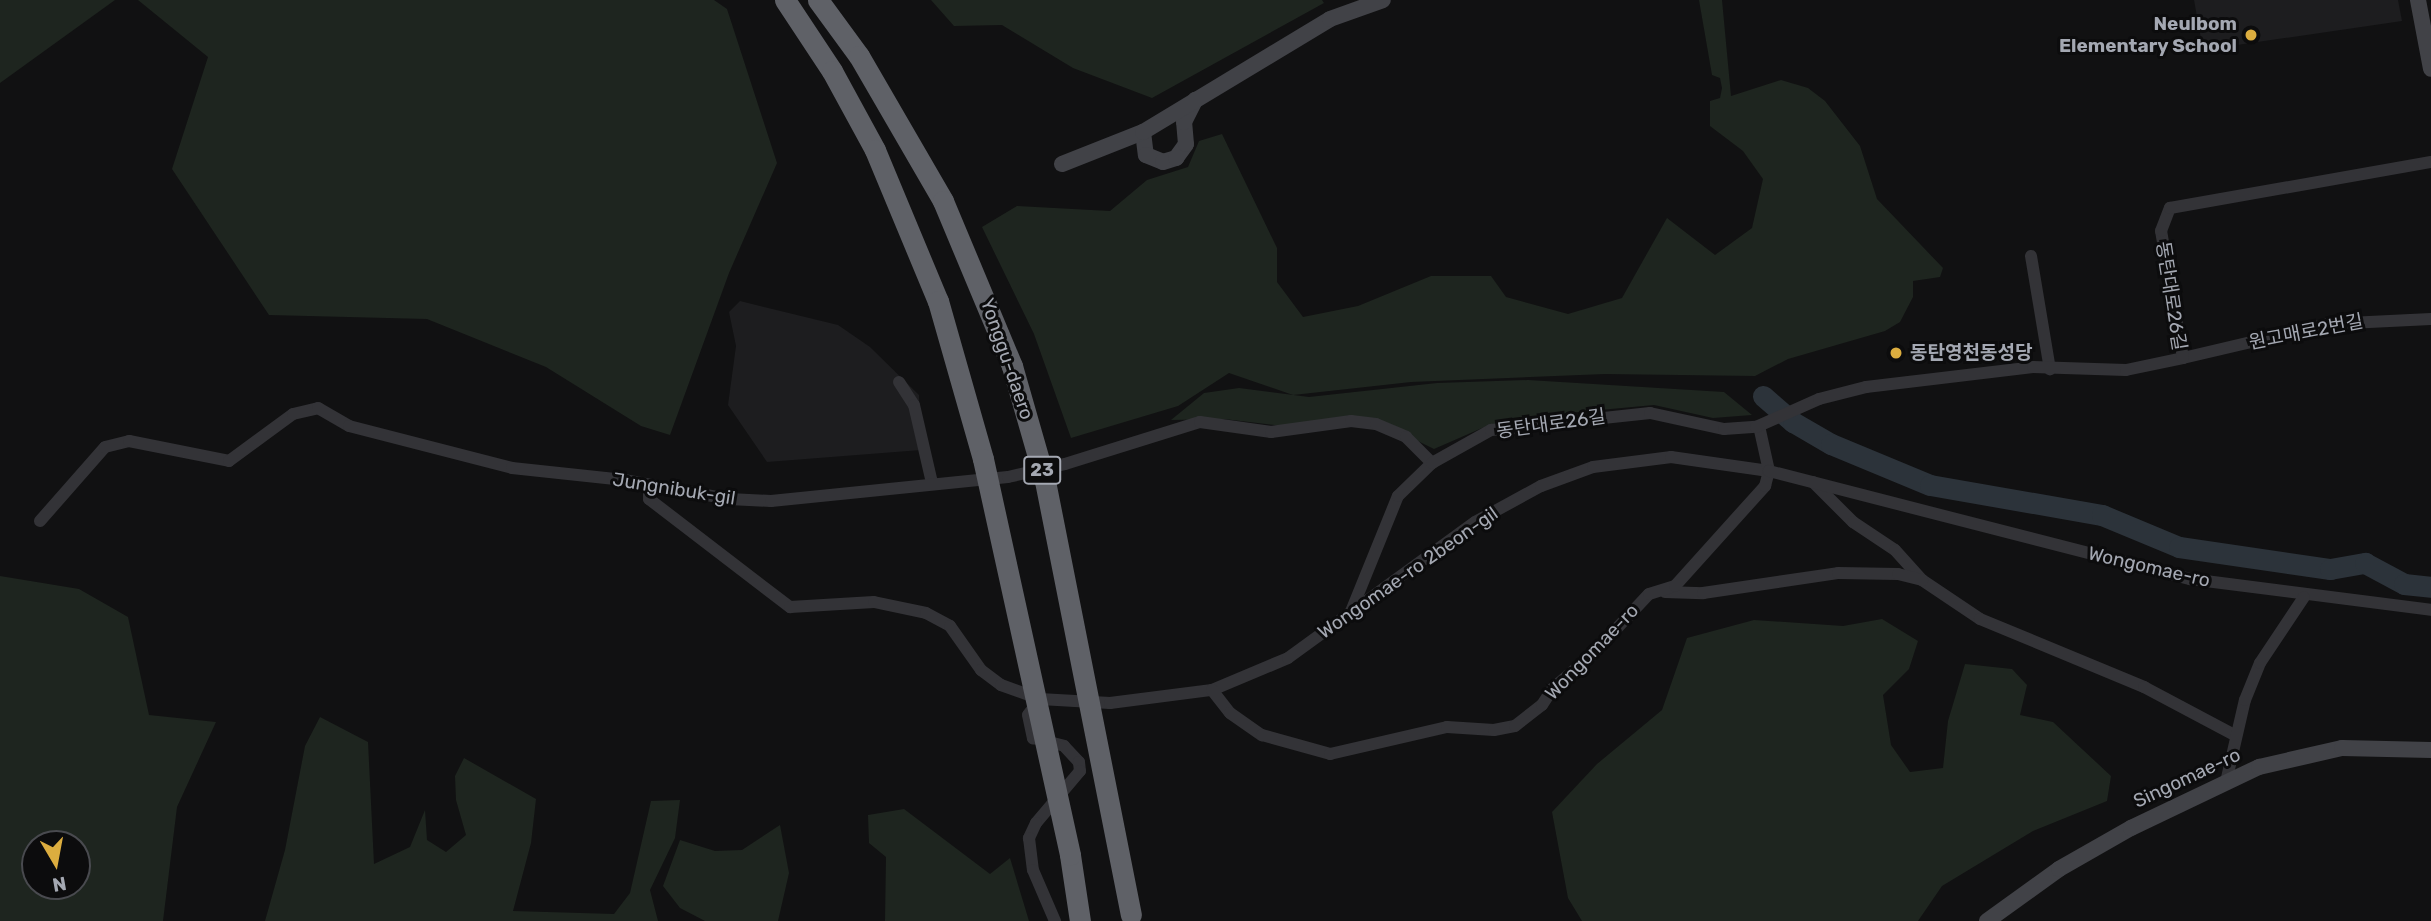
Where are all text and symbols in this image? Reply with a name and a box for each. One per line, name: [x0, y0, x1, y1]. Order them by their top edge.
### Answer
place label: Neulbom Elementary School: [2058, 13, 2237, 57]
marker: Neulbom Elementary School: [2243, 27, 2259, 43]
street label: 동탄대로26길: [2151, 240, 2191, 352]
street label: Yonggu-daero: [976, 295, 1038, 423]
street label: 원고매로2번길: [2247, 310, 2365, 354]
place label: 동탄영천동성당: [1910, 342, 2032, 364]
marker: 동탄영천동성당: [1888, 345, 1904, 361]
street label: 동탄대로26길: [1495, 405, 1607, 443]
road number: 23: [1023, 456, 1061, 484]
street label: Jungnibuk-gil: [611, 468, 737, 510]
street label: Wongomae-ro 2beon-gil: [1314, 502, 1502, 644]
street label: Wongomae-ro: [2086, 542, 2212, 592]
street label: Wongomae-ro: [1541, 599, 1643, 705]
street label: Singomae-ro: [2130, 743, 2244, 813]
north arrow: [21, 830, 91, 900]
text: N: [51, 872, 68, 897]

